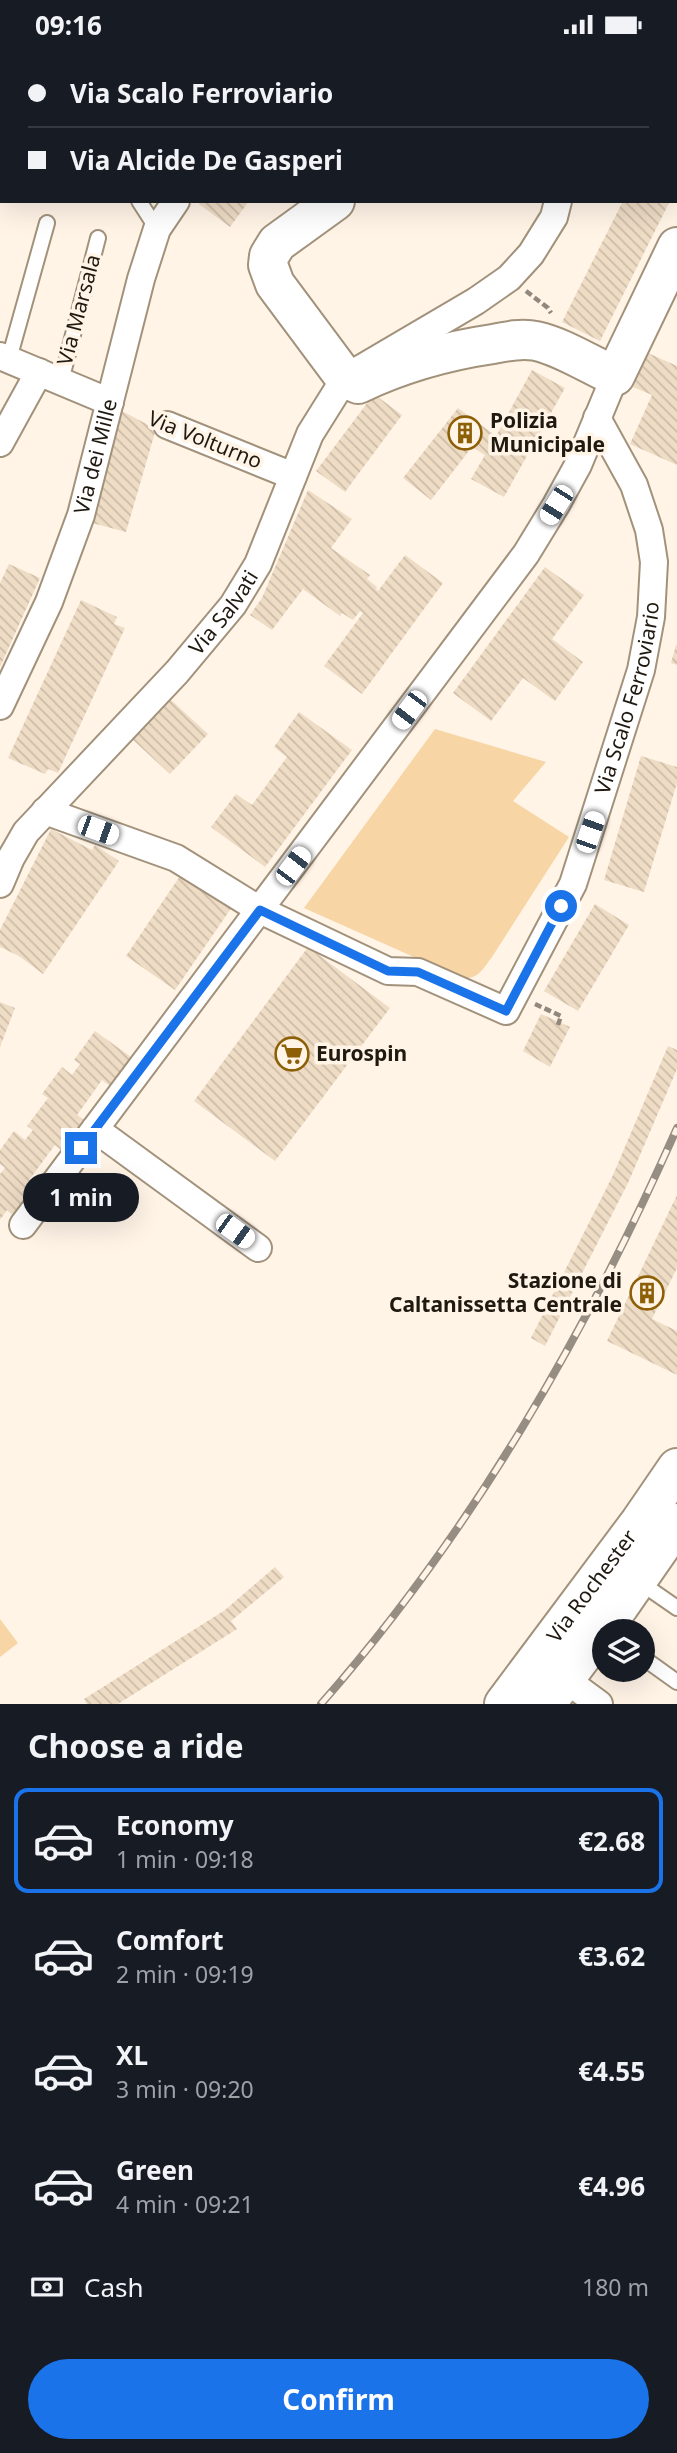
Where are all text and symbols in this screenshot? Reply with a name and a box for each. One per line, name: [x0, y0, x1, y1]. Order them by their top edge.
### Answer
text: 09:16: [35, 7, 102, 43]
text: Via Scalo Ferroviario: [70, 75, 333, 111]
text: Via Alcide De Gasperi: [70, 142, 343, 178]
street label: Via Marsala: [50, 251, 106, 368]
street label: Via dei Mille: [67, 396, 123, 517]
street label: Via Volturno: [144, 404, 266, 475]
place label: Polizia Municipale: [490, 406, 605, 458]
building icon: Polizia Municipale: [446, 414, 484, 452]
car: [536, 482, 577, 528]
street label: Via Salvati: [182, 565, 264, 660]
street label: Via Scalo Ferroviario: [587, 601, 665, 798]
car: [388, 687, 431, 733]
car: [574, 809, 607, 855]
car: [75, 813, 122, 847]
car: [272, 843, 315, 889]
route start: [545, 890, 577, 922]
supermarket icon: Eurospin: [273, 1035, 311, 1073]
place label: Eurospin: [316, 1039, 407, 1067]
route end: [65, 1132, 97, 1164]
callout: 1 min: [23, 1173, 139, 1221]
text: 1 min: [49, 1181, 113, 1213]
car: [212, 1210, 259, 1252]
place label: Stazione di Caltanissetta Centrale: [389, 1266, 622, 1318]
building icon: Stazione di Caltanissetta Centrale: [628, 1274, 666, 1312]
street label: Via Rochester: [540, 1523, 643, 1648]
map controls: [592, 1619, 655, 1682]
button: layers: [592, 1619, 655, 1682]
text: Choose a ride: [28, 1724, 244, 1767]
text: Economy: [116, 1807, 234, 1843]
icon: car: [32, 1809, 95, 1872]
text: €2.68: [578, 1823, 645, 1859]
text: 1 min · 09:18: [116, 1843, 254, 1875]
text: Comfort: [116, 1922, 224, 1958]
icon: car: [32, 1924, 95, 1987]
text: €3.62: [578, 1938, 645, 1974]
text: 2 min · 09:19: [116, 1958, 254, 1990]
text: XL: [116, 2037, 148, 2073]
icon: car: [32, 2039, 95, 2102]
text: €4.55: [578, 2053, 645, 2089]
text: 3 min · 09:20: [116, 2073, 254, 2105]
text: Green: [116, 2152, 194, 2188]
icon: car: [32, 2154, 95, 2217]
text: €4.96: [578, 2168, 645, 2204]
text: 4 min · 09:21: [116, 2188, 254, 2220]
icon: cash: [28, 2268, 66, 2306]
text: Cash: [84, 2269, 144, 2305]
text: 180 m: [582, 2271, 649, 2303]
button: Confirm: [28, 2359, 649, 2439]

